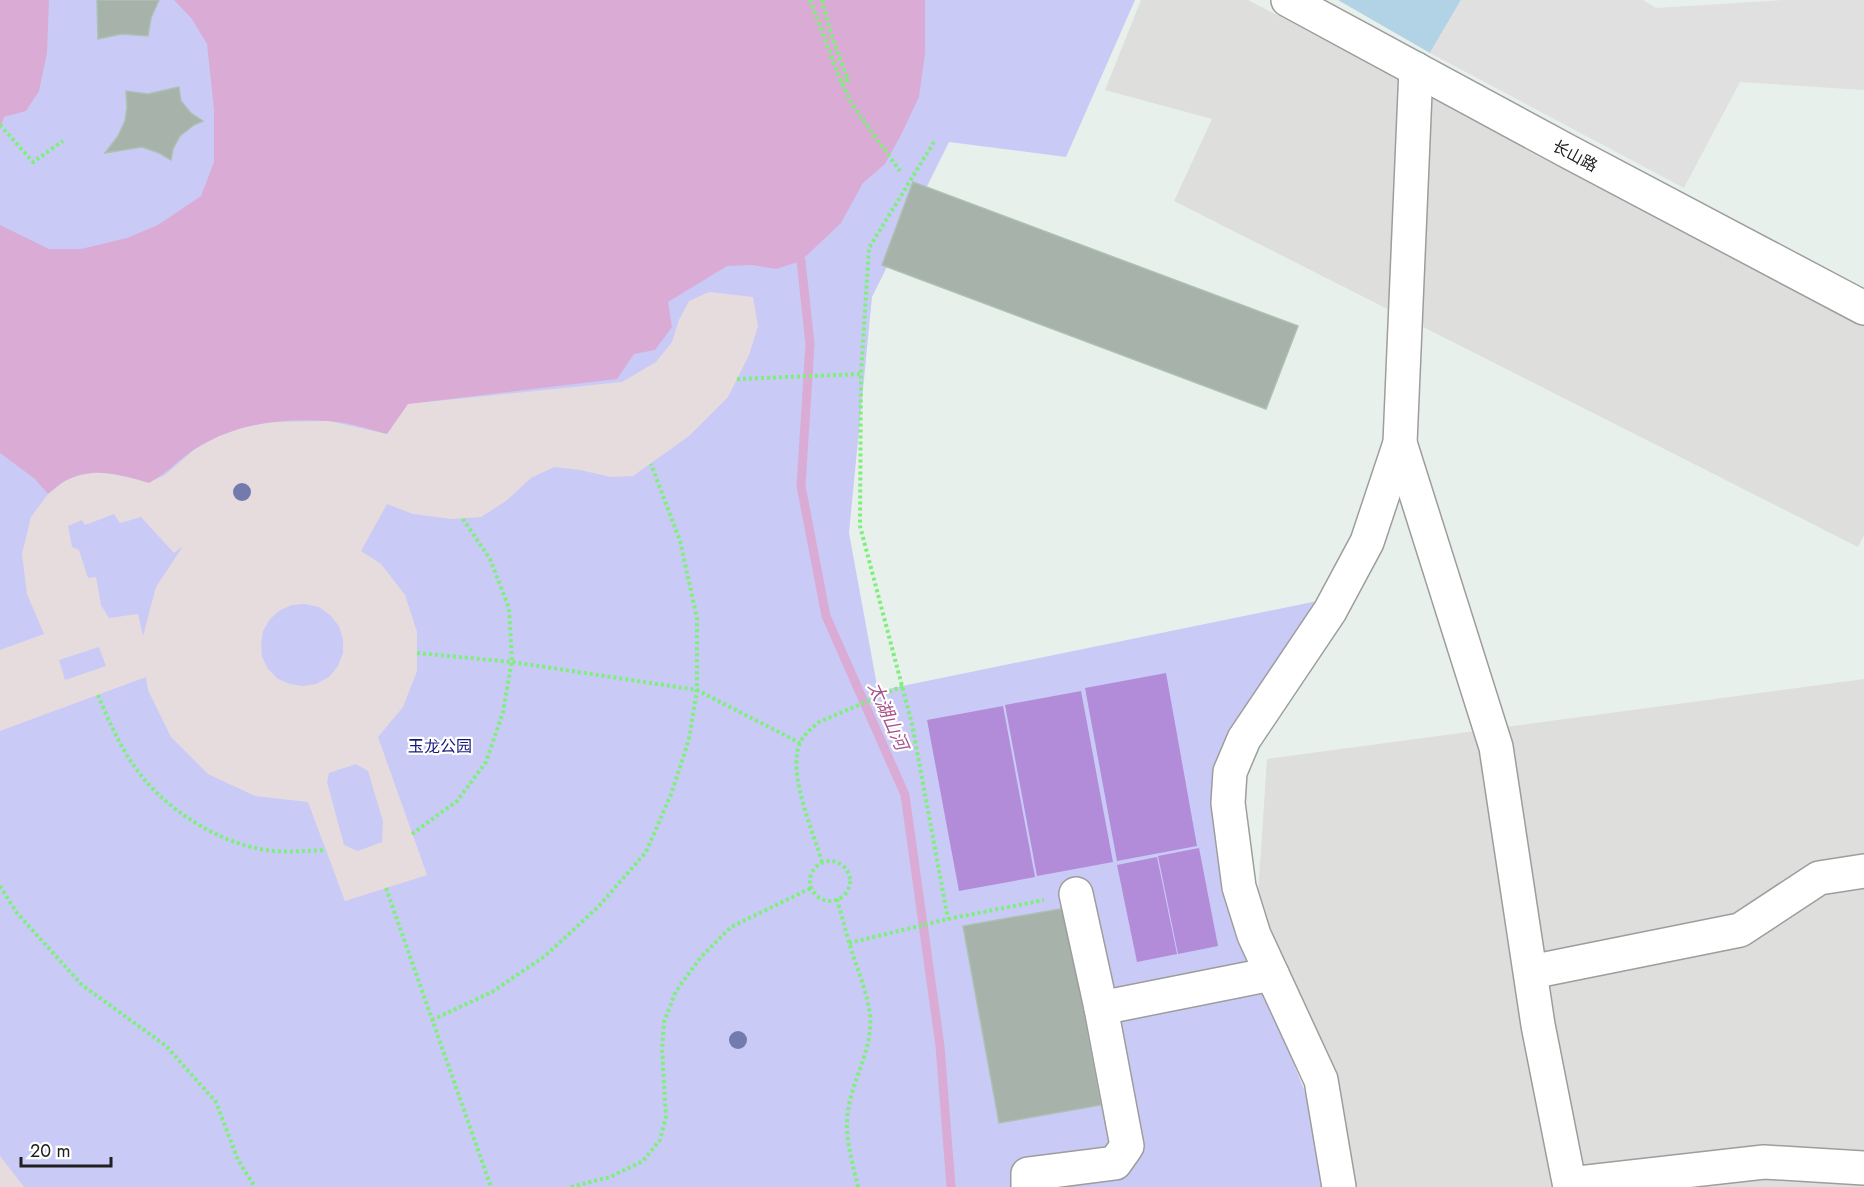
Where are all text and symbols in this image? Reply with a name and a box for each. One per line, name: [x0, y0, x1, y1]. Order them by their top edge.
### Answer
street label: 长山路: [1548, 135, 1602, 177]
water label: 太湖山河: [861, 678, 916, 757]
park label: 玉龙公园: [408, 735, 472, 758]
scale bar: [21, 1130, 111, 1168]
text: 20 m: [30, 1138, 70, 1164]

